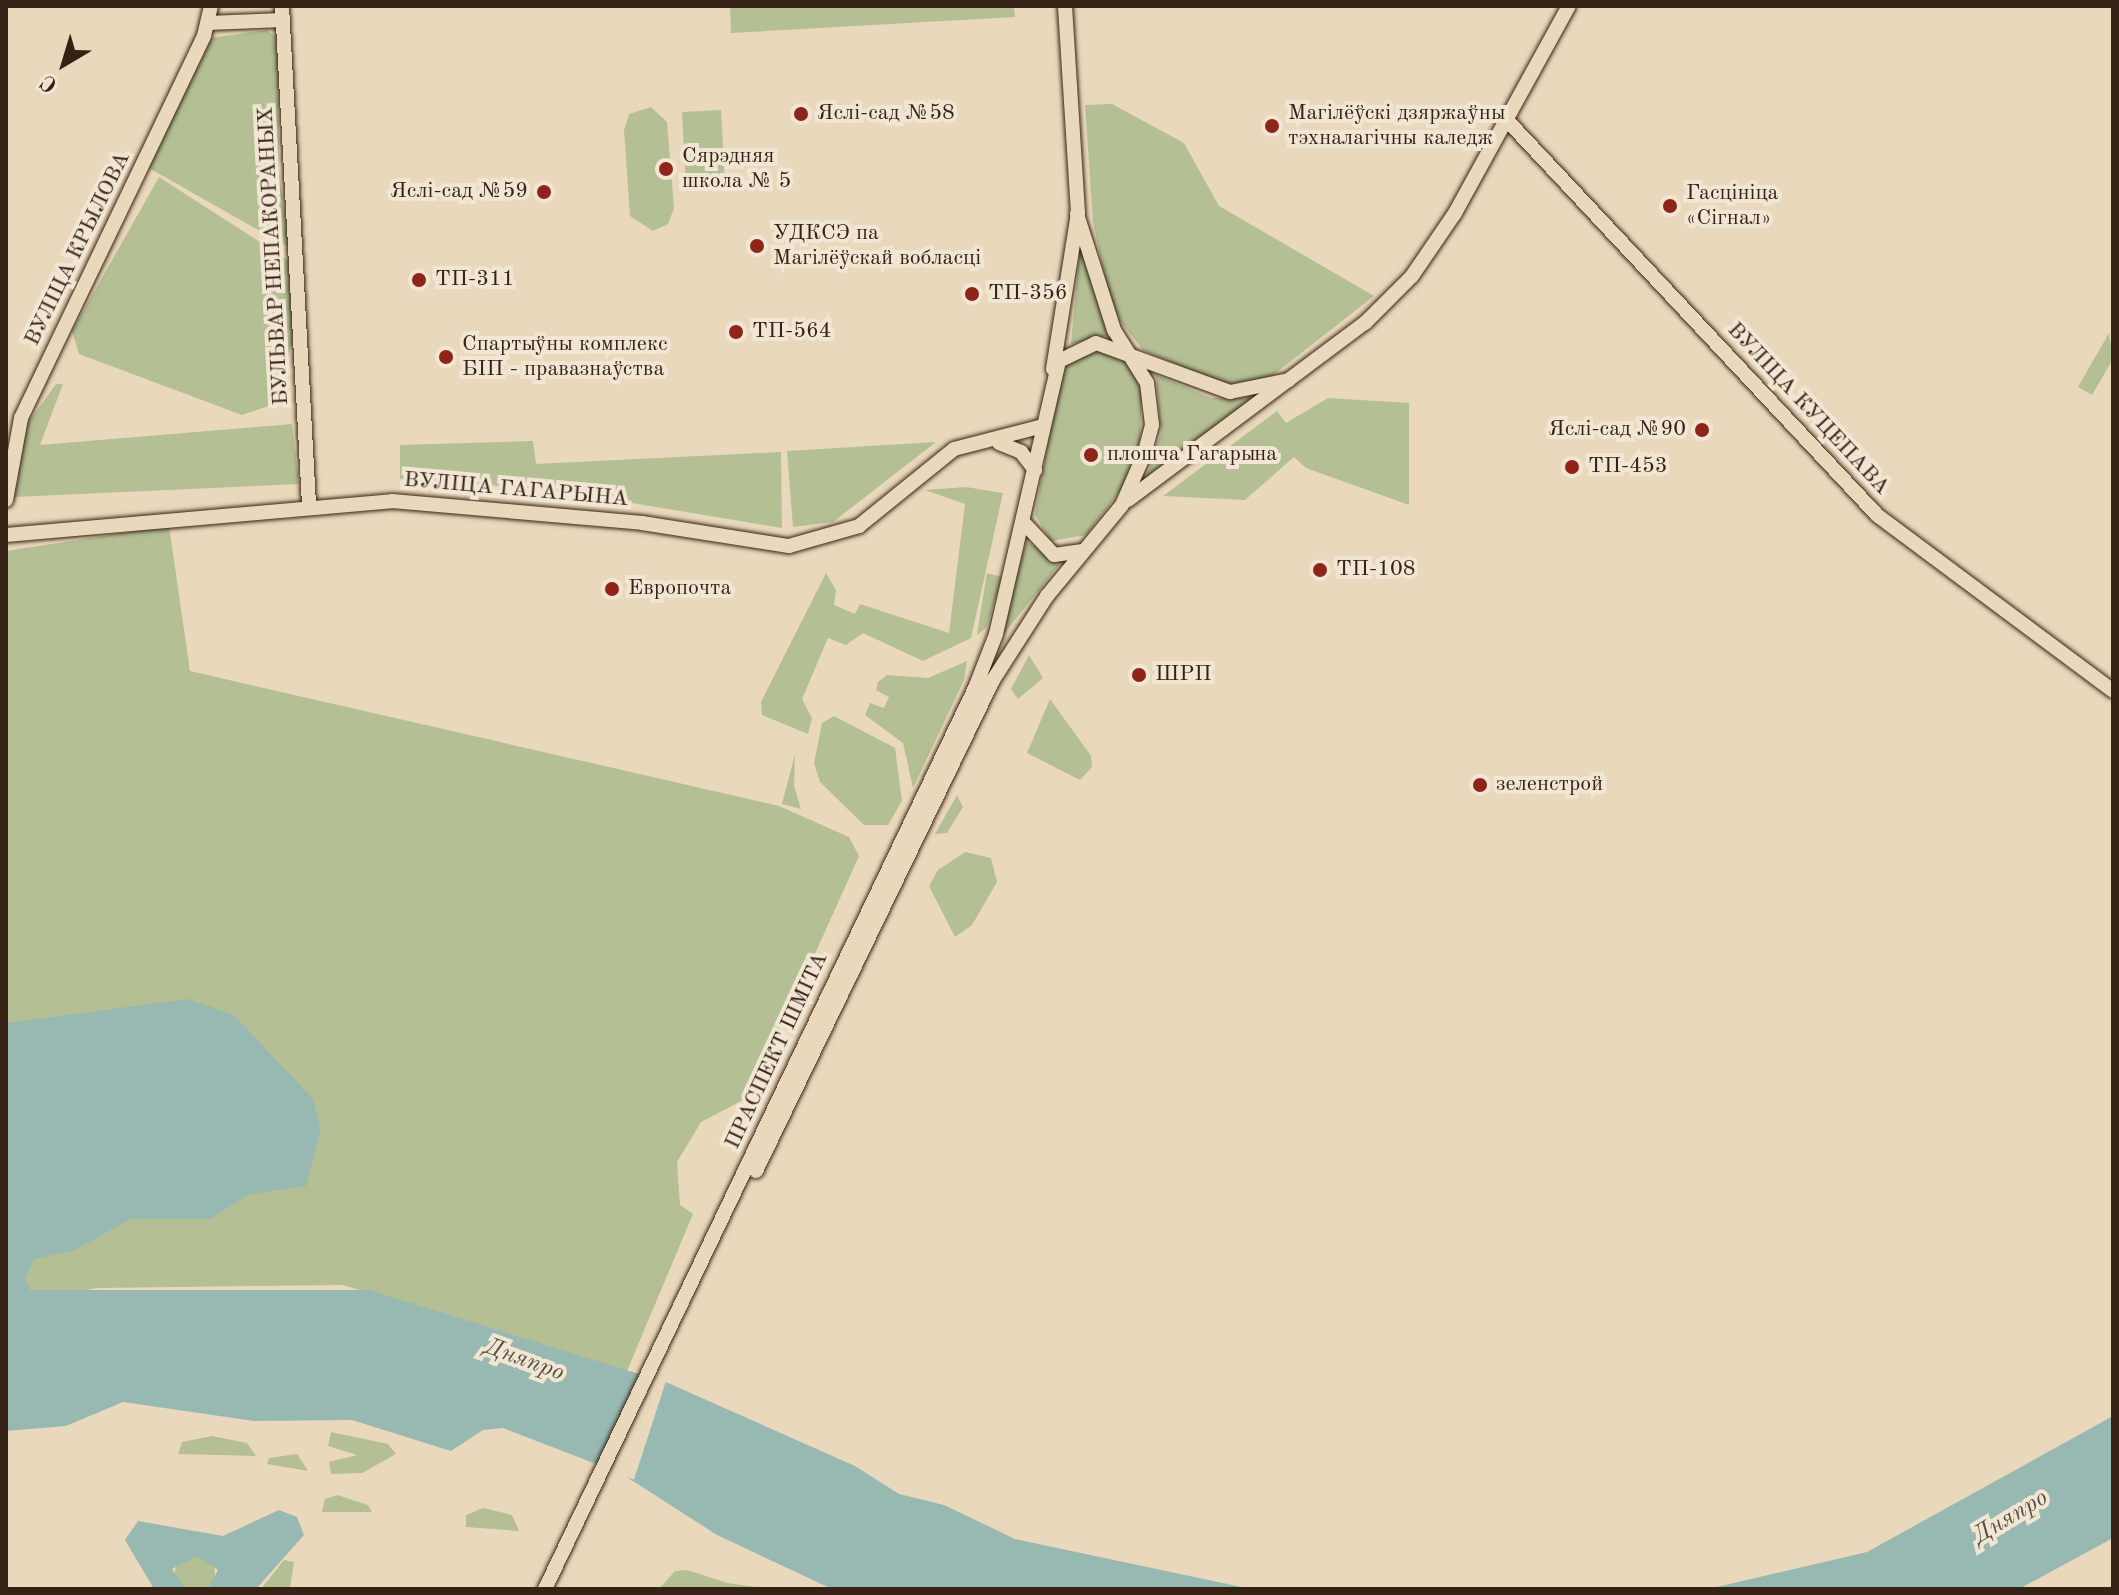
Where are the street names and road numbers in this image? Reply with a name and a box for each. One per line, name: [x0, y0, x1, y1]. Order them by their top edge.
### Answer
street label: БУЛЬВАР НЕПАКОРАНЫХ: [253, 106, 295, 406]
street label: ВУЛІЦА КРЫЛОВА: [20, 148, 136, 350]
street label: ВУЛІЦА КУЦЕПАВА: [1721, 317, 1895, 501]
street label: ВУЛІЦА ГАГАРЫНА: [403, 467, 629, 513]
street label: ПРАСПЕКТ ШМІТА: [720, 949, 834, 1153]

